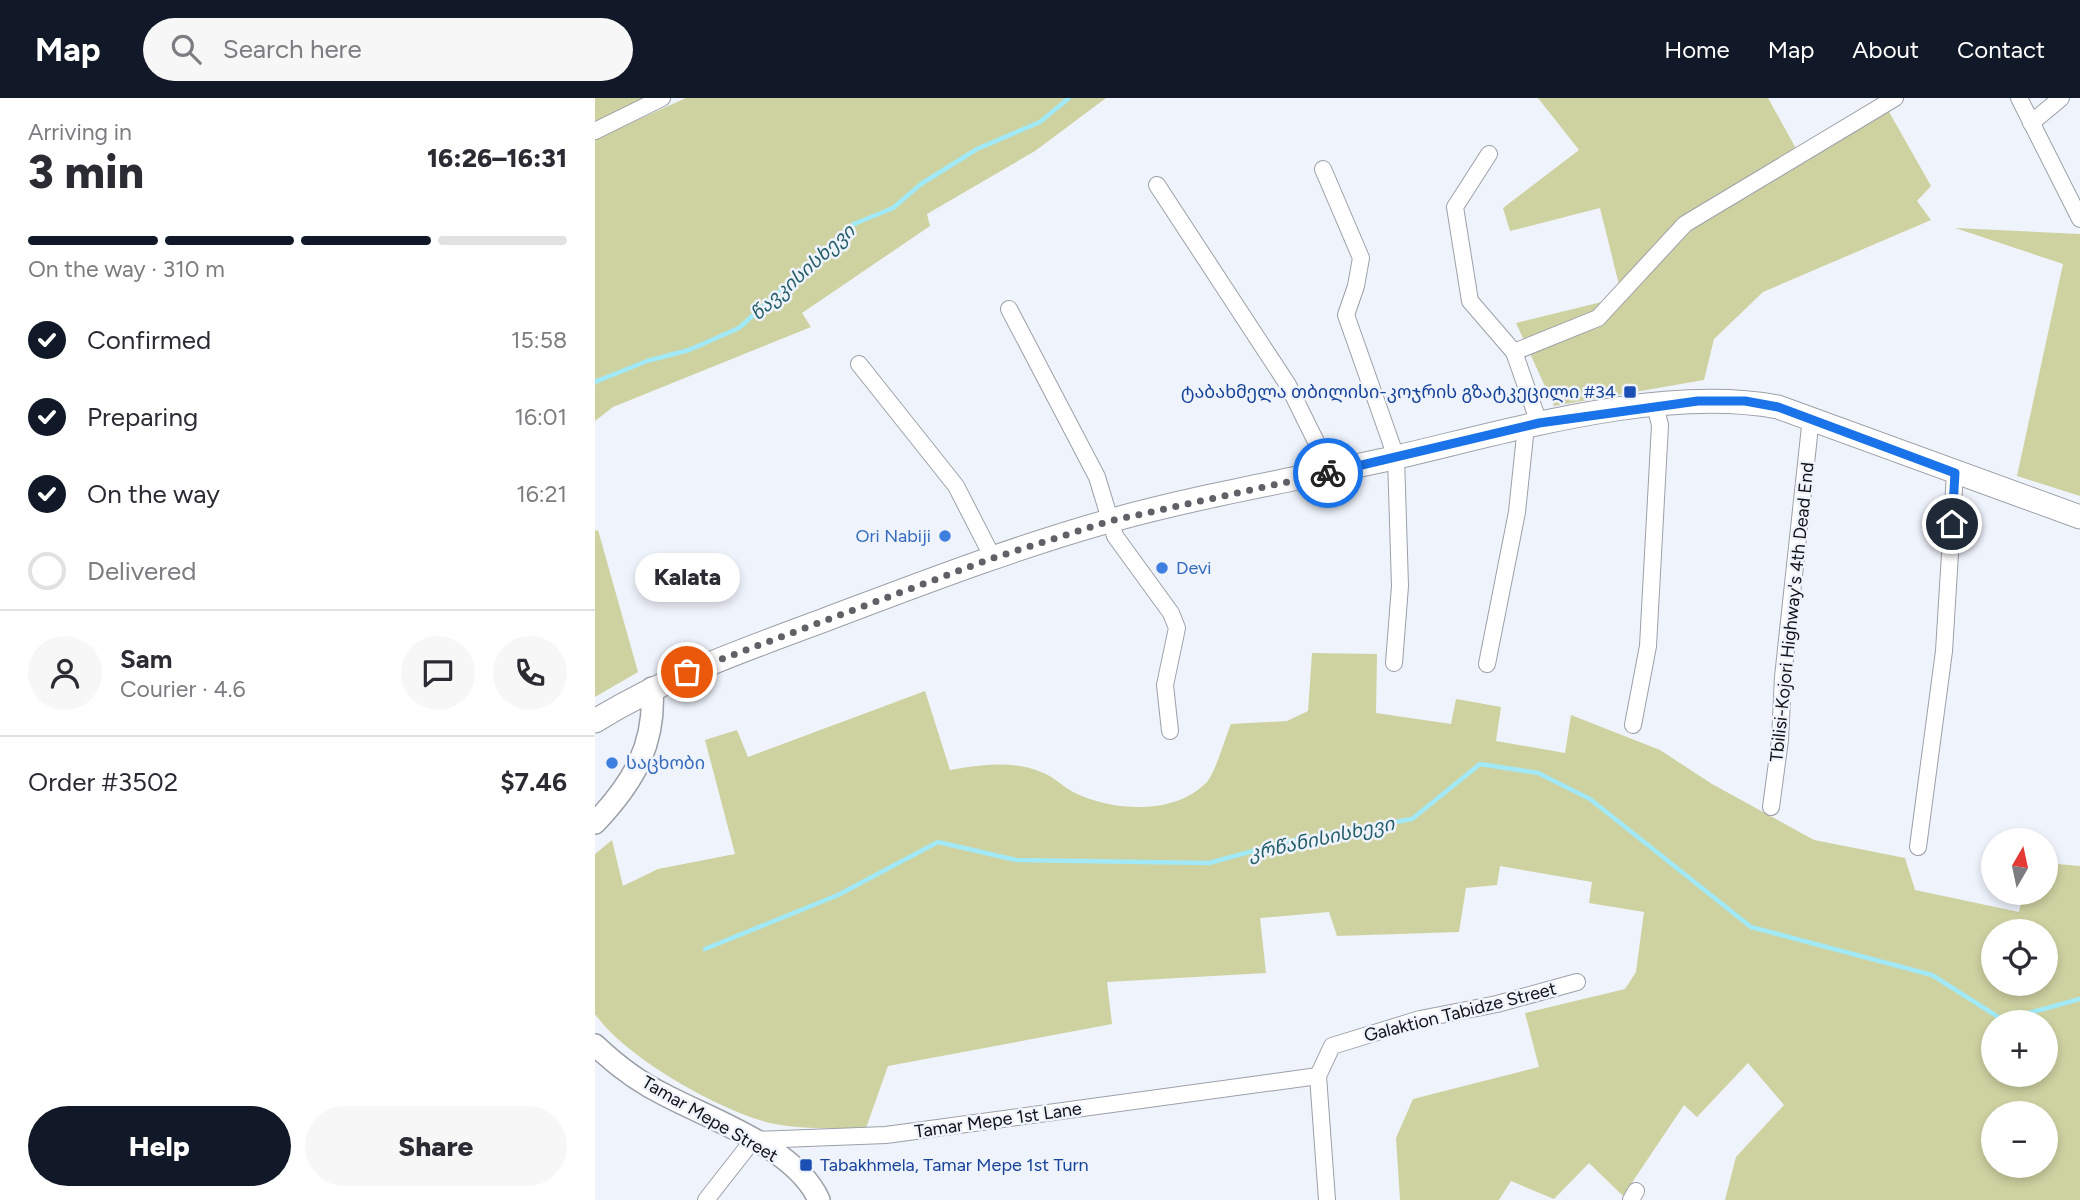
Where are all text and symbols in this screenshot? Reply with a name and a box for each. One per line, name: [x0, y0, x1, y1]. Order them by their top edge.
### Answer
search box: [143, 18, 633, 81]
text: Map: [35, 30, 101, 69]
icon: search: [167, 30, 205, 68]
text: Search here: [223, 33, 362, 65]
text: Home: [1664, 35, 1730, 64]
text: Map: [1768, 35, 1814, 64]
text: About: [1852, 35, 1919, 64]
text: Contact: [1957, 35, 2045, 64]
text: Arriving in: [28, 118, 132, 146]
text: 16:26–16:31: [427, 142, 567, 174]
text: 3 min: [28, 144, 144, 200]
water label: წავკისისხევი: [745, 219, 860, 325]
text: On the way · 310 m: [28, 255, 225, 283]
icon: check: [28, 321, 66, 359]
text: Confirmed: [87, 324, 211, 356]
text: 15:58: [511, 326, 567, 354]
place label: ტაბახმელა თბილისი-კოჯრის გზატკეცილი #34: [1181, 381, 1616, 403]
marker: ტაბახმელა თბილისი-კოჯრის გზატკეცილი #34: [1622, 384, 1638, 400]
icon: check: [28, 398, 66, 436]
text: Preparing: [87, 401, 198, 433]
text: 16:01: [514, 403, 567, 431]
courier: [1293, 438, 1363, 508]
icon: bike: [1309, 454, 1347, 492]
street label: Tbilisi-Kojori Highway's 4th Dead End: [1765, 461, 1819, 763]
icon: check: [28, 475, 66, 513]
text: On the way: [87, 478, 220, 510]
text: 16:21: [516, 480, 567, 508]
pin: [1922, 494, 1982, 554]
icon: home: [1933, 505, 1971, 543]
place label: Ori Nabiji: [855, 525, 931, 547]
marker: Ori Nabiji: [937, 528, 953, 544]
callout: Kalata: [635, 553, 739, 602]
text: Delivered: [87, 555, 196, 587]
place label: Devi: [1176, 557, 1212, 579]
marker: Devi: [1154, 560, 1170, 576]
text: Kalata: [654, 563, 721, 591]
button: person: [28, 636, 102, 710]
button: chat: [401, 636, 475, 710]
button: phone: [493, 636, 567, 710]
pin: [657, 642, 717, 702]
text: Sam: [120, 643, 172, 675]
icon: bag: [668, 653, 706, 691]
text: Courier · 4.6: [120, 675, 246, 703]
place label: საცხობი: [626, 752, 705, 774]
marker: საცხობი: [604, 755, 620, 771]
text: Order #3502: [28, 766, 178, 798]
text: $7.46: [500, 766, 567, 798]
water label: კრწანისისხევი: [1246, 812, 1397, 865]
north arrow: [1981, 828, 2058, 905]
map controls: [1981, 828, 2058, 1178]
button: locate: [1981, 919, 2058, 996]
street label: Galaktion Tabidze Street: [1362, 977, 1559, 1047]
button: +: [1981, 1010, 2058, 1087]
street label: Tamar Mepe Street: [638, 1071, 782, 1167]
street label: Tamar Mepe 1st Lane: [913, 1097, 1083, 1143]
button: −: [1981, 1101, 2058, 1178]
button: Help: [28, 1106, 291, 1186]
button: Share: [305, 1106, 567, 1186]
place label: Tabakhmela, Tamar Mepe 1st Turn: [820, 1154, 1089, 1176]
marker: Tabakhmela, Tamar Mepe 1st Turn: [798, 1157, 814, 1173]

